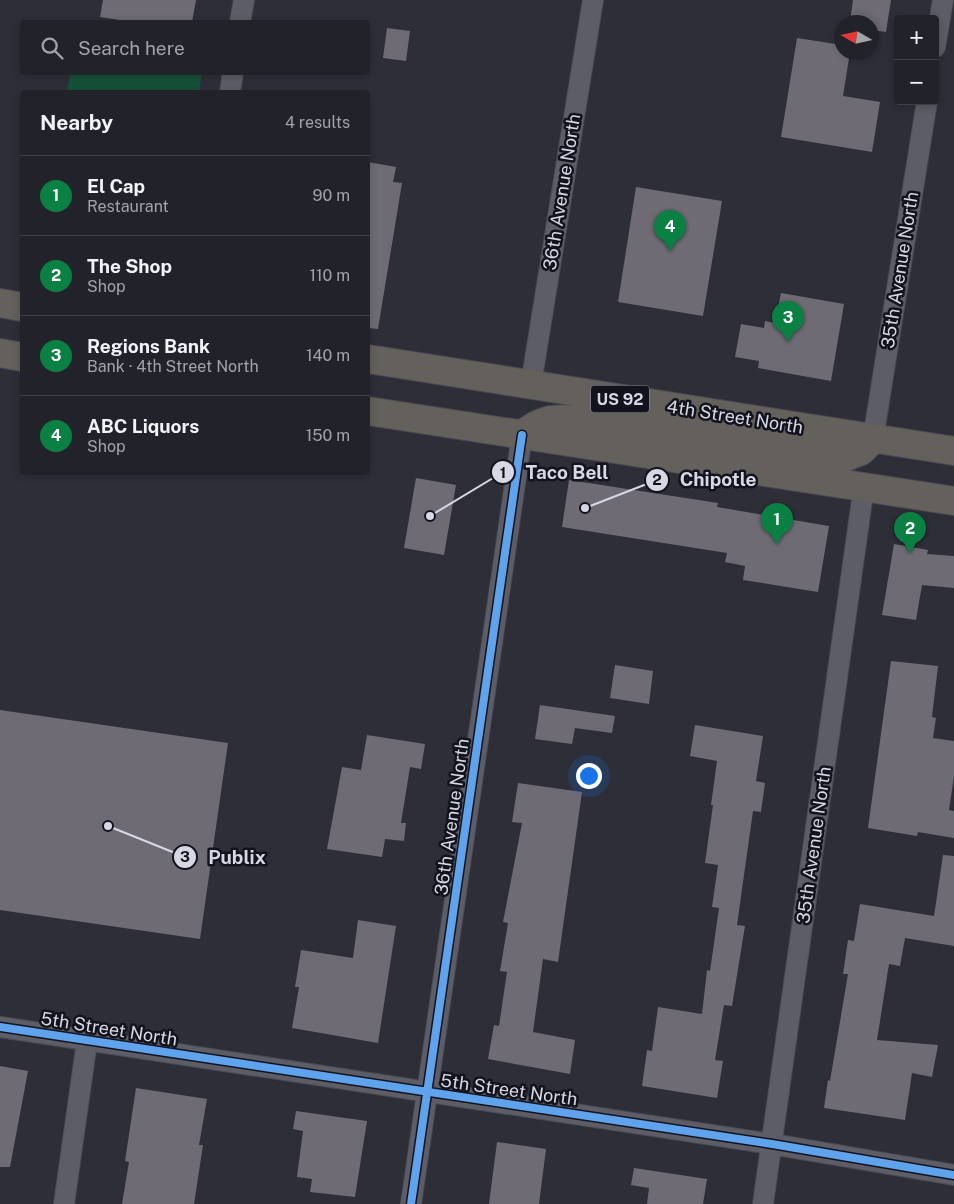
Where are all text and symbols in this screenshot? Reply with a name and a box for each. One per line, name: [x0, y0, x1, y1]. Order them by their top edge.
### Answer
north arrow: [834, 15, 879, 60]
map controls: [894, 15, 939, 105]
button: +: [894, 15, 939, 60]
search box: [20, 20, 370, 75]
icon: search: [38, 34, 66, 62]
text: Search here: [78, 37, 185, 59]
button: −: [894, 60, 939, 105]
text: Nearby: [40, 110, 113, 135]
street label: 36th Avenue North: [539, 112, 584, 272]
text: 4 results: [285, 113, 350, 132]
text: El Cap: [87, 175, 145, 197]
text: 1: [53, 186, 59, 205]
text: 90 m: [313, 186, 350, 205]
street label: 35th Avenue North: [877, 190, 922, 350]
text: Restaurant: [87, 197, 169, 216]
pin: 4: [654, 210, 686, 251]
text: The Shop: [87, 255, 172, 277]
text: 2: [51, 266, 61, 285]
text: 110 m: [309, 266, 350, 285]
text: Shop: [87, 277, 126, 296]
pin: 3: [772, 301, 804, 342]
text: Regions Bank: [87, 335, 210, 357]
text: 3: [51, 346, 61, 365]
text: 140 m: [306, 346, 350, 365]
text: Bank · 4th Street North: [87, 357, 259, 376]
road number: US 92: [591, 386, 649, 412]
street label: 4th Street North: [665, 395, 805, 438]
text: ABC Liquors: [87, 415, 199, 437]
text: 4: [51, 426, 61, 445]
text: 150 m: [306, 426, 350, 445]
text: Shop: [87, 437, 126, 456]
callout: Taco Bell: [490, 455, 618, 489]
text: Taco Bell: [525, 461, 609, 483]
callout: Chipotle: [645, 463, 767, 497]
text: 1: [500, 464, 506, 481]
text: Chipotle: [680, 468, 756, 490]
text: 2: [652, 471, 662, 488]
pin: 1: [761, 503, 793, 544]
pin: 2: [894, 512, 926, 553]
street label: 36th Avenue North: [430, 737, 473, 897]
your location: [576, 763, 602, 789]
street label: 35th Avenue North: [792, 765, 835, 925]
callout: Publix: [173, 840, 275, 874]
text: Publix: [208, 846, 266, 868]
text: 3: [180, 848, 190, 865]
street label: 5th Street North: [39, 1007, 179, 1050]
street label: 5th Street North: [439, 1070, 579, 1110]

